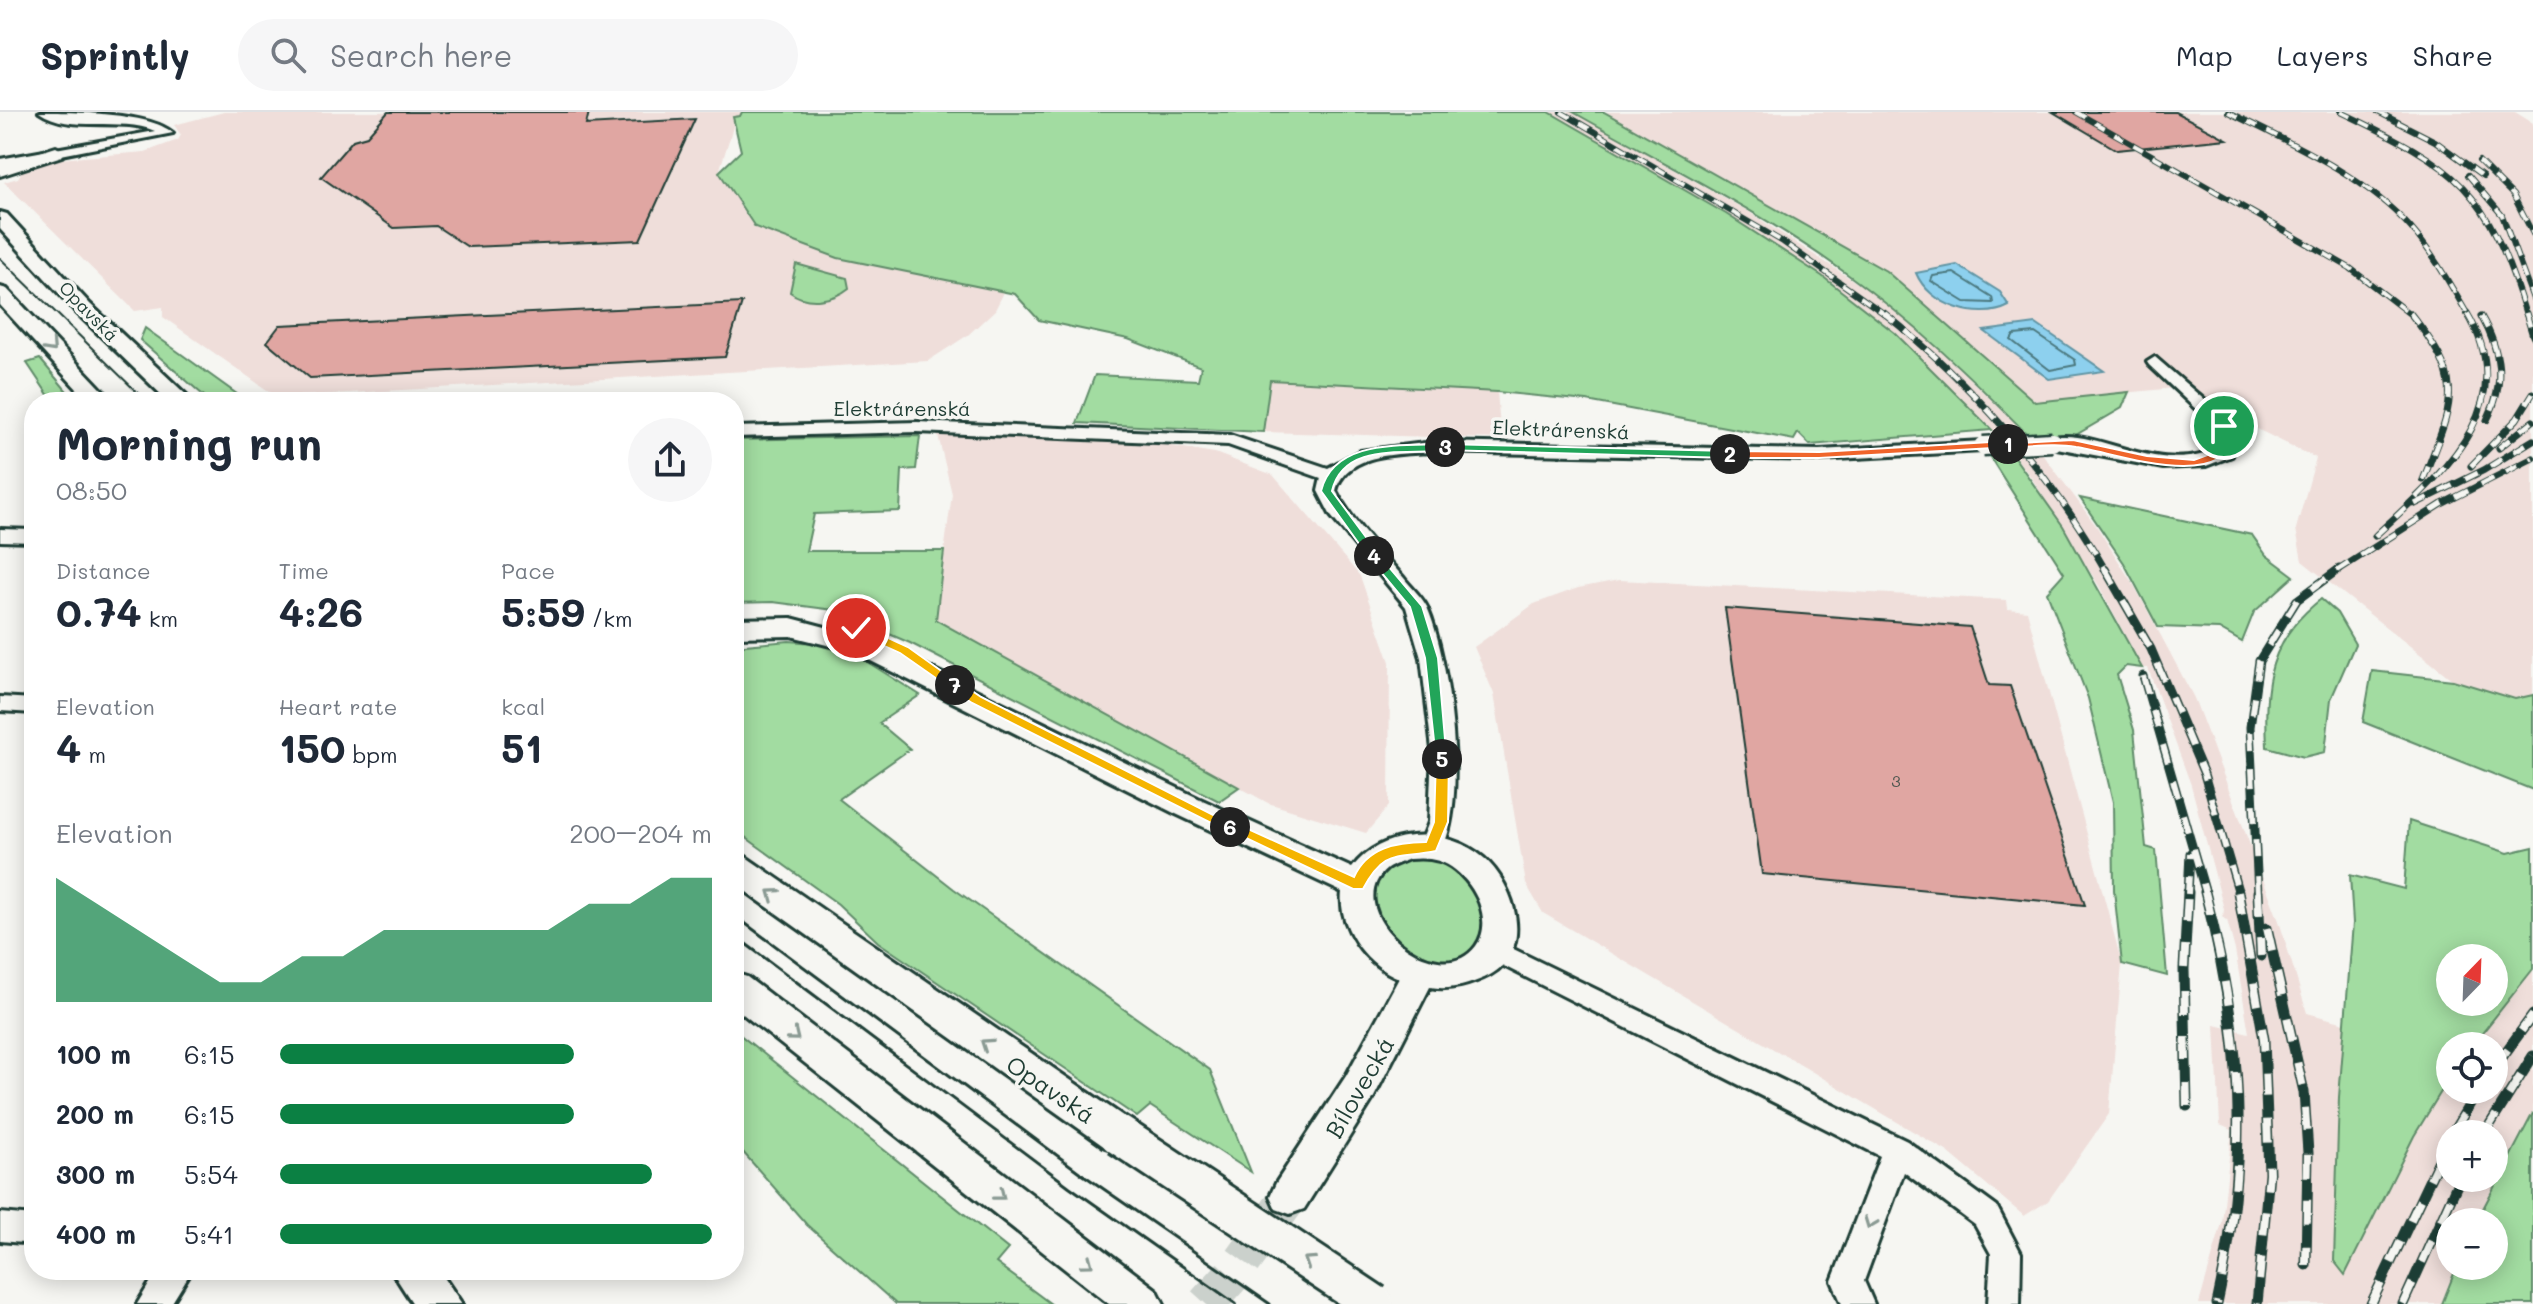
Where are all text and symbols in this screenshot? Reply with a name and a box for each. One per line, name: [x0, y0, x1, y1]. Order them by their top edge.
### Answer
search box: [238, 19, 798, 91]
text: Sprintly: [40, 30, 190, 80]
icon: search: [266, 33, 310, 77]
text: Search here: [330, 35, 512, 75]
text: Map: [2176, 37, 2233, 73]
text: Layers: [2277, 37, 2369, 73]
text: Share: [2413, 37, 2493, 73]
street label: Opavská: [54, 275, 124, 347]
one-way arrow: [42, 338, 57, 352]
pin: [2190, 392, 2258, 460]
street label: Elektrárenská: [833, 395, 971, 421]
icon: arrive: [2202, 404, 2246, 448]
text: Morning run: [56, 414, 322, 471]
street label: Elektrárenská: [1492, 414, 1630, 444]
button: share: [628, 418, 712, 502]
pin: 1: [1988, 424, 2028, 464]
pin: 3: [1425, 427, 1465, 467]
text: 1: [2003, 429, 2013, 458]
text: 3: [1438, 432, 1452, 461]
pin: 2: [1710, 434, 1750, 474]
text: 2: [1724, 439, 1736, 468]
text: 08:50: [56, 473, 127, 507]
pin: 4: [1354, 536, 1394, 576]
text: 4: [1367, 541, 1381, 570]
text: Distance: [56, 556, 151, 585]
text: Time: [279, 556, 329, 585]
text: Pace: [501, 556, 555, 585]
text: 0.74: [56, 585, 142, 637]
text: 4:26: [279, 585, 363, 637]
text: 5:59: [501, 585, 585, 637]
pin: [822, 594, 890, 662]
text: km: [142, 604, 178, 633]
text: /km: [585, 604, 633, 633]
icon: check: [834, 606, 878, 650]
pin: 7: [935, 665, 975, 705]
text: 7: [949, 670, 961, 699]
text: Elevation: [56, 692, 155, 721]
text: Heart rate: [279, 692, 397, 721]
text: kcal: [501, 692, 545, 721]
text: 4: [56, 721, 81, 773]
text: 150: [279, 721, 345, 773]
text: 51: [501, 721, 542, 773]
pin: 5: [1422, 739, 1462, 779]
text: m: [81, 740, 106, 769]
text: bpm: [345, 740, 398, 769]
text: 5: [1436, 744, 1448, 773]
house number: 3: [1891, 770, 1901, 791]
pin: 6: [1210, 807, 1250, 847]
text: 6: [1223, 812, 1237, 841]
text: Elevation: [56, 816, 173, 850]
text: 200–204 m: [569, 816, 712, 850]
one-way arrow: [767, 890, 782, 904]
north arrow: [2436, 944, 2508, 1016]
map controls: [2436, 944, 2508, 1280]
one-way arrow: [785, 1027, 800, 1041]
street label: Bílovecká: [1318, 1031, 1400, 1143]
button: locate: [2436, 1032, 2508, 1104]
text: 100 m: [56, 1037, 131, 1071]
text: 6:15: [184, 1037, 235, 1071]
one-way arrow: [980, 1039, 994, 1054]
street label: Opavská: [1001, 1048, 1101, 1130]
text: 200 m: [56, 1097, 134, 1131]
text: 6:15: [184, 1097, 235, 1131]
button: +: [2436, 1120, 2508, 1192]
text: 300 m: [56, 1157, 135, 1191]
text: 5:54: [184, 1157, 238, 1191]
one-way arrow: [991, 1186, 1006, 1200]
button: −: [2436, 1208, 2508, 1280]
one-way arrow: [1863, 1215, 1879, 1229]
text: 400 m: [56, 1217, 136, 1251]
text: 5:41: [184, 1217, 234, 1251]
one-way arrow: [1080, 1254, 1094, 1268]
one-way arrow: [1303, 1256, 1318, 1271]

